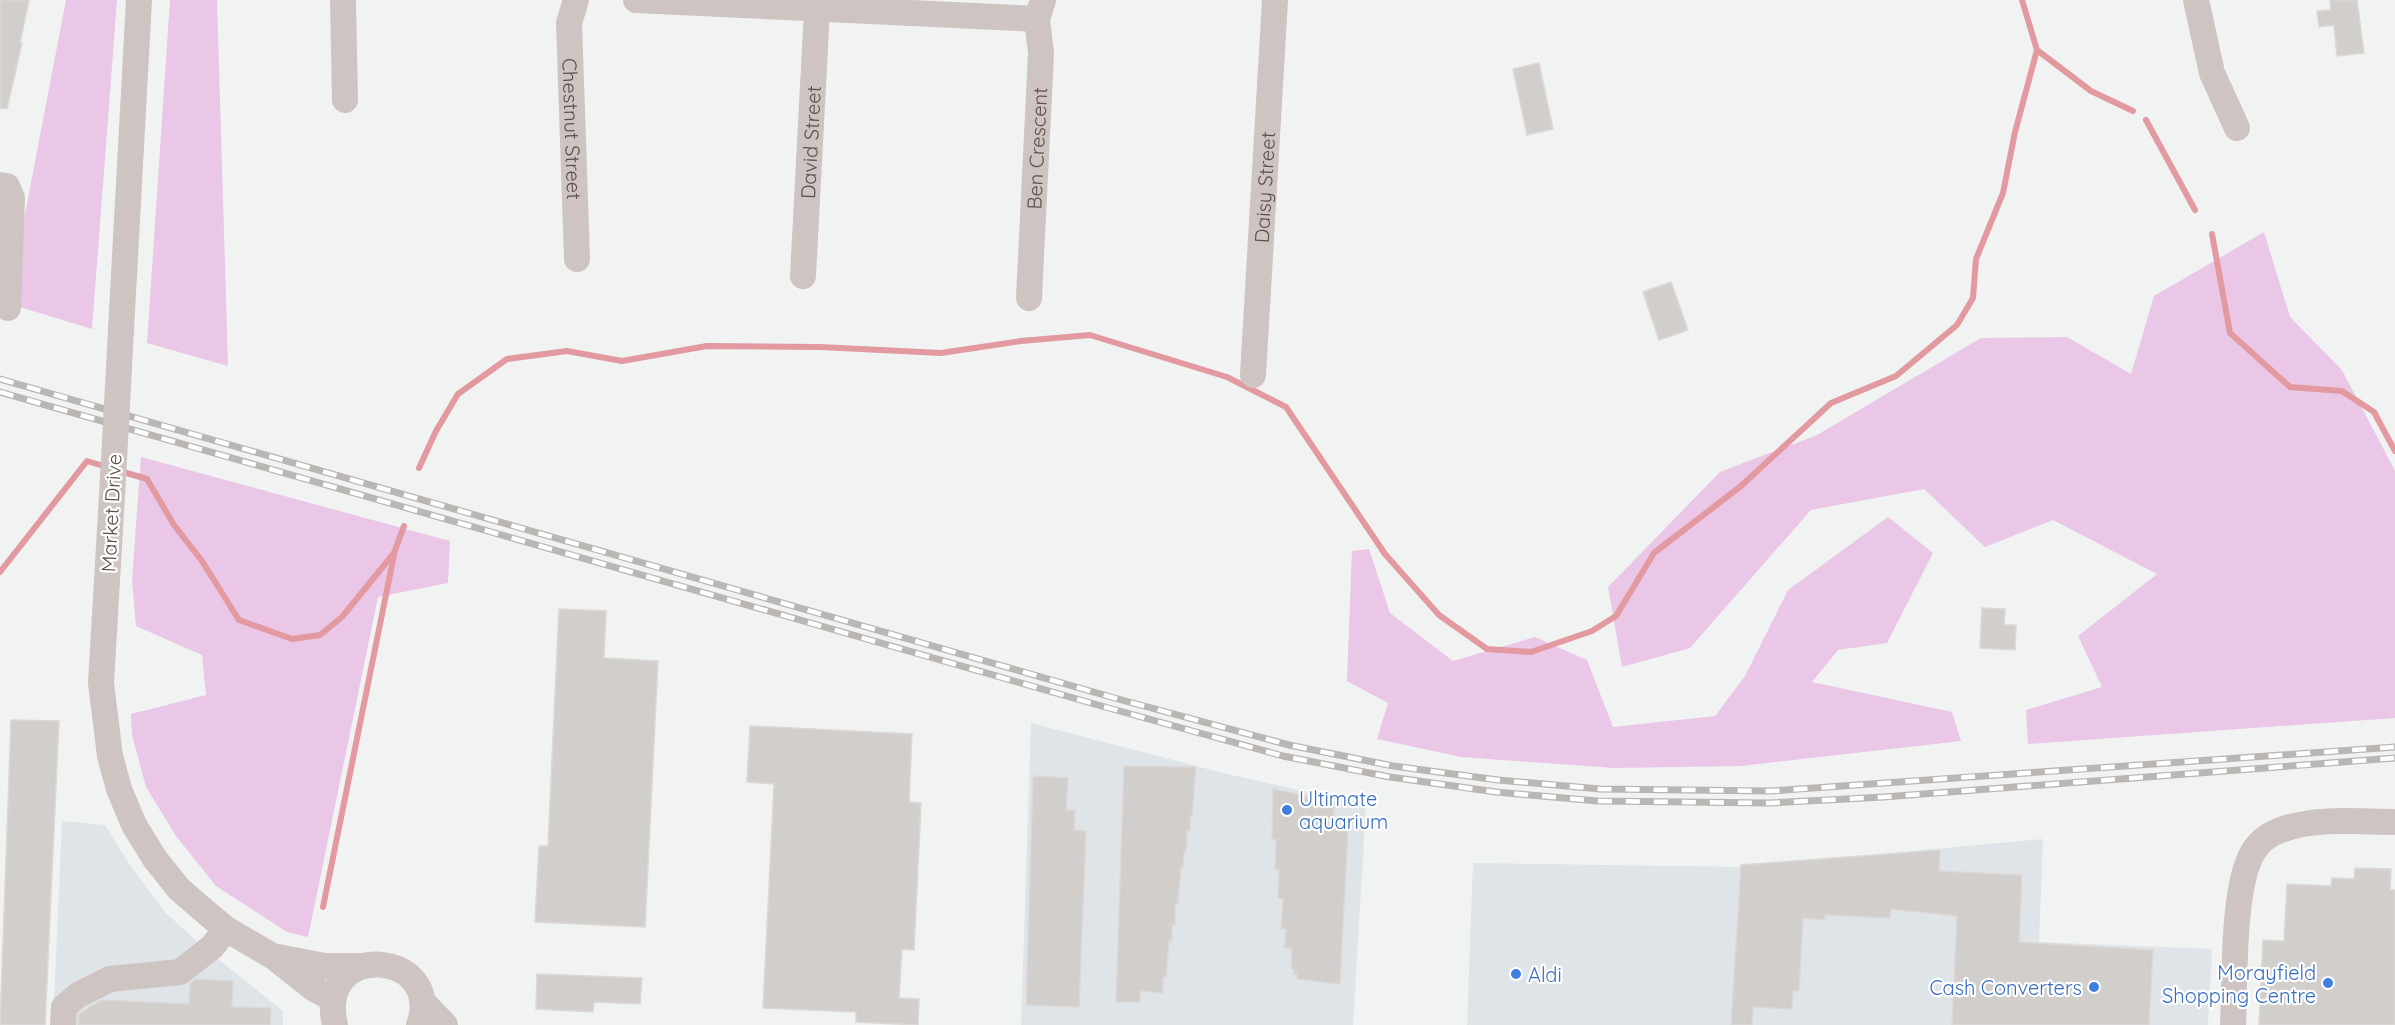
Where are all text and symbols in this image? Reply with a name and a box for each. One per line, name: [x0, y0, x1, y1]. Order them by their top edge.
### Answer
street label: Chestnut Street: [558, 58, 587, 200]
street label: David Street: [795, 85, 826, 199]
street label: Ben Crescent: [1021, 86, 1052, 210]
street label: Daisy Street: [1248, 131, 1280, 244]
street label: Market Drive: [95, 453, 127, 573]
place label: Ultimate aquarium: [1299, 786, 1388, 834]
marker: Ultimate aquarium: [1280, 803, 1294, 817]
place label: Morayfield Shopping Centre: [2162, 960, 2316, 1008]
place label: Aldi: [1528, 962, 1562, 987]
marker: Aldi: [1509, 967, 1523, 981]
place label: Cash Converters: [1929, 975, 2082, 1000]
marker: Morayfield Shopping Centre: [2321, 976, 2335, 990]
marker: Cash Converters: [2087, 980, 2101, 994]

